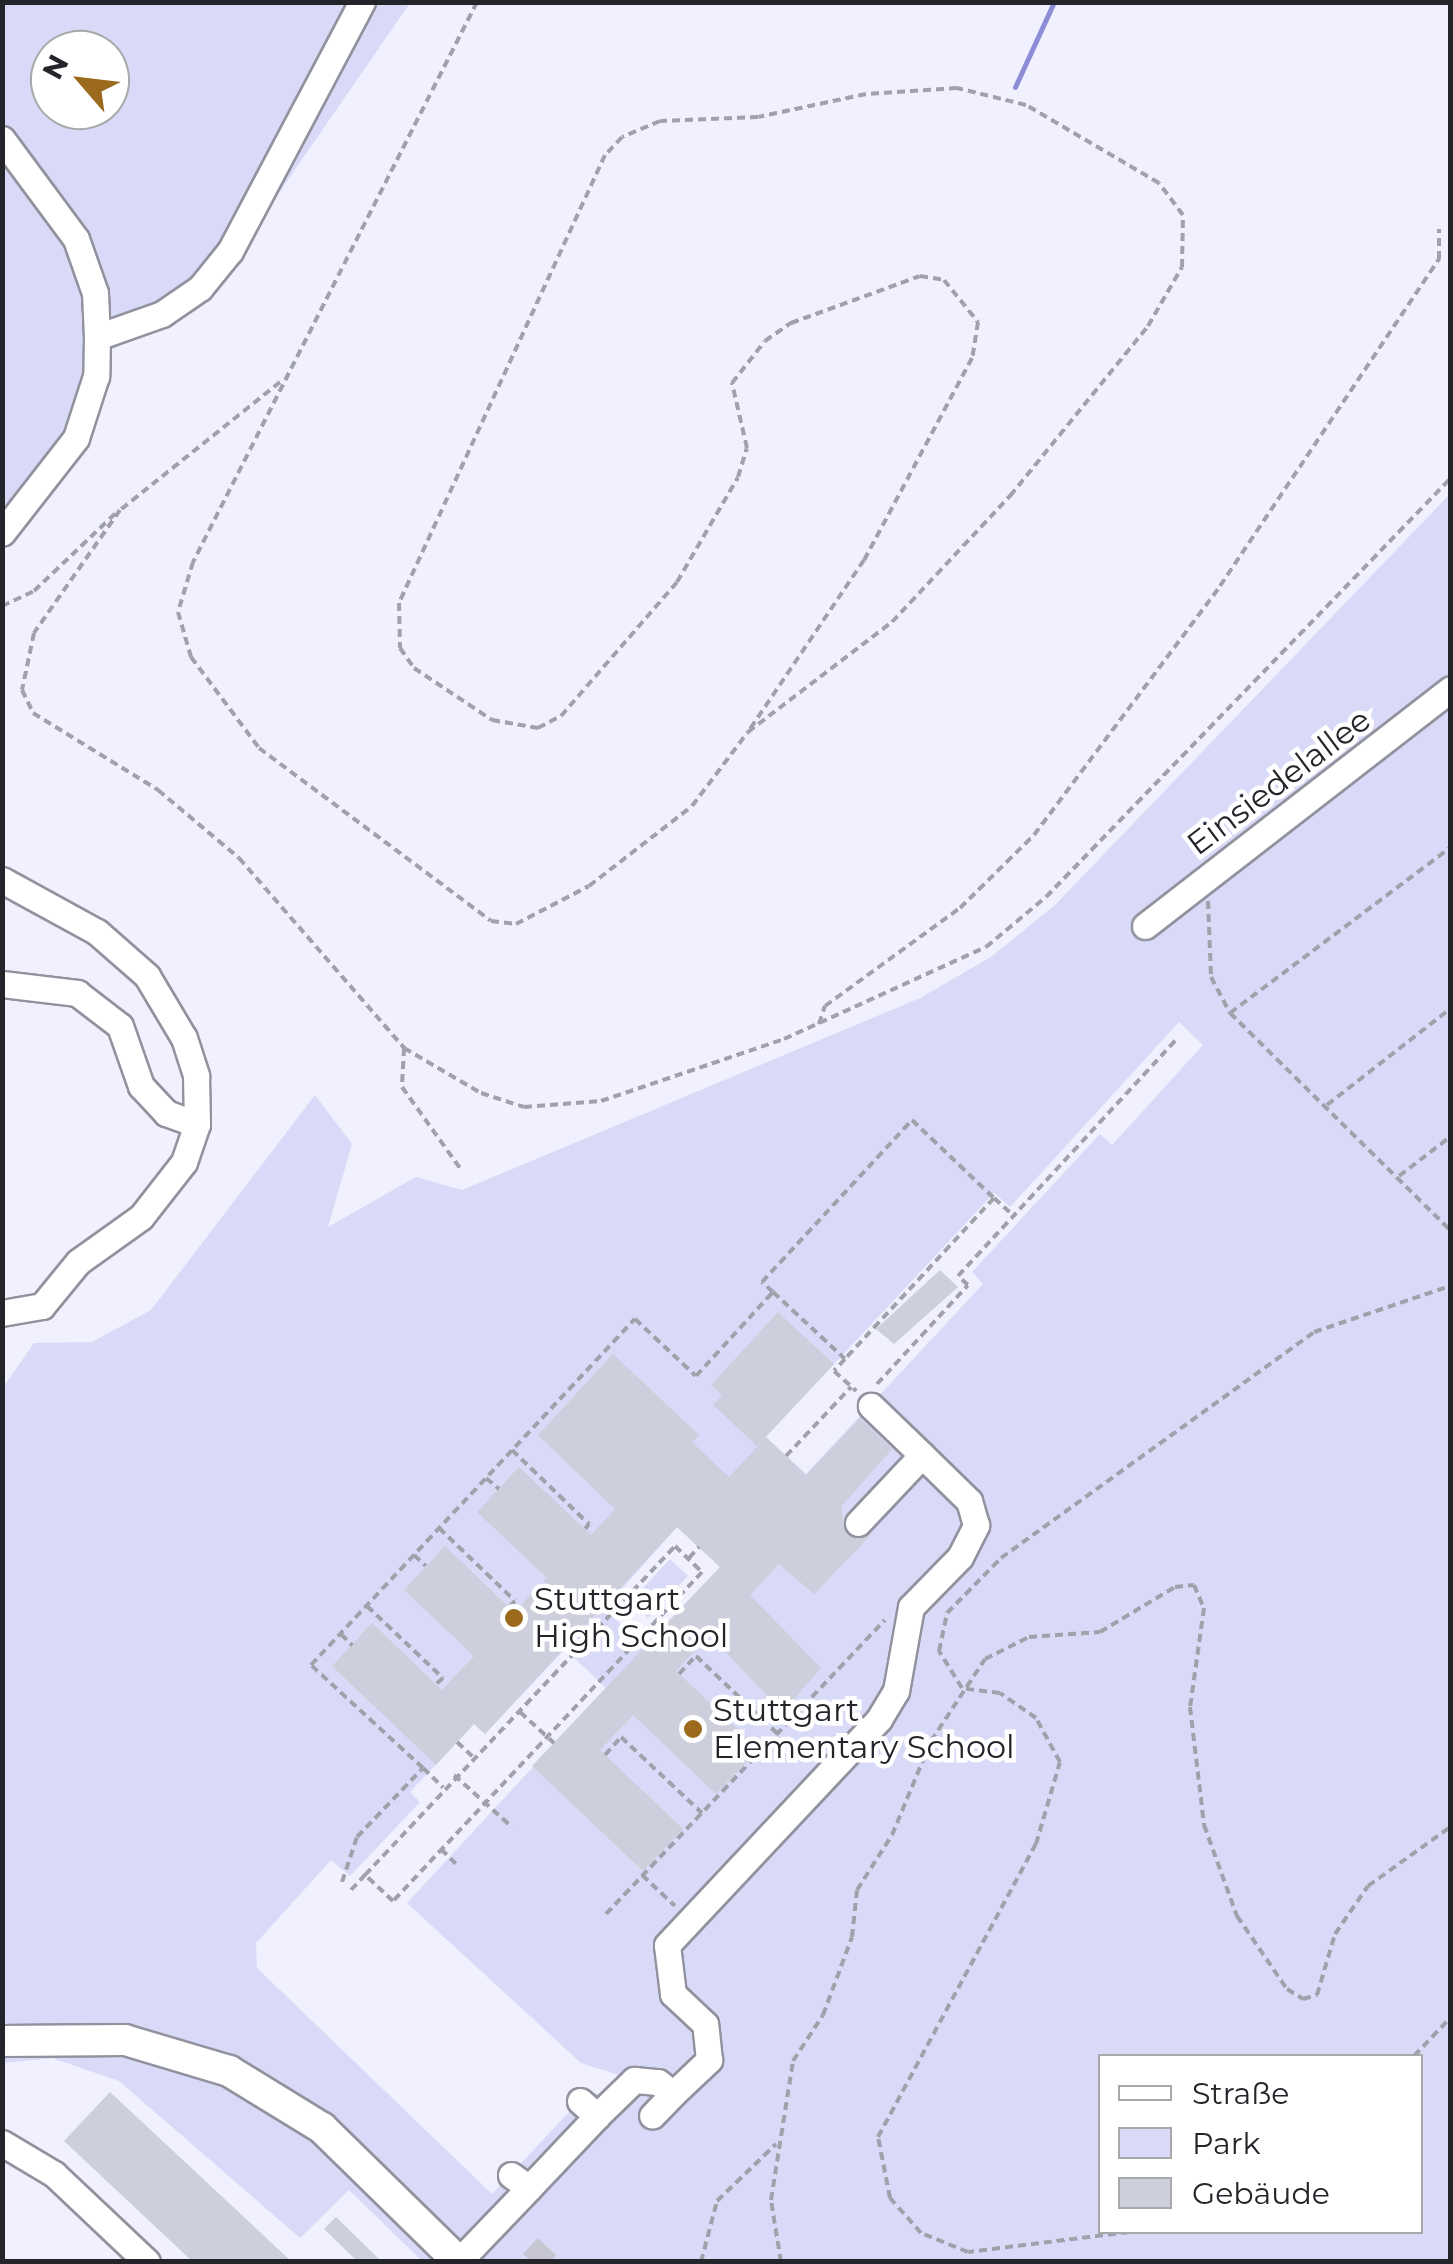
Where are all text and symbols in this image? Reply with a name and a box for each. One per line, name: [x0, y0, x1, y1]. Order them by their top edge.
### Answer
north arrow: [30, 30, 130, 130]
text: N: [35, 49, 76, 85]
street label: Einsiedelallee: [1180, 701, 1378, 863]
place label: Stuttgart High School: [534, 1581, 728, 1656]
marker: Stuttgart High School: [503, 1607, 525, 1629]
place label: Stuttgart Elementary School: [713, 1692, 1015, 1767]
marker: Stuttgart Elementary School: [682, 1718, 704, 1740]
legend: [1098, 2054, 1423, 2234]
text: Straße: [1192, 2075, 1289, 2112]
text: Park: [1192, 2125, 1261, 2162]
text: Gebäude: [1192, 2175, 1330, 2212]

